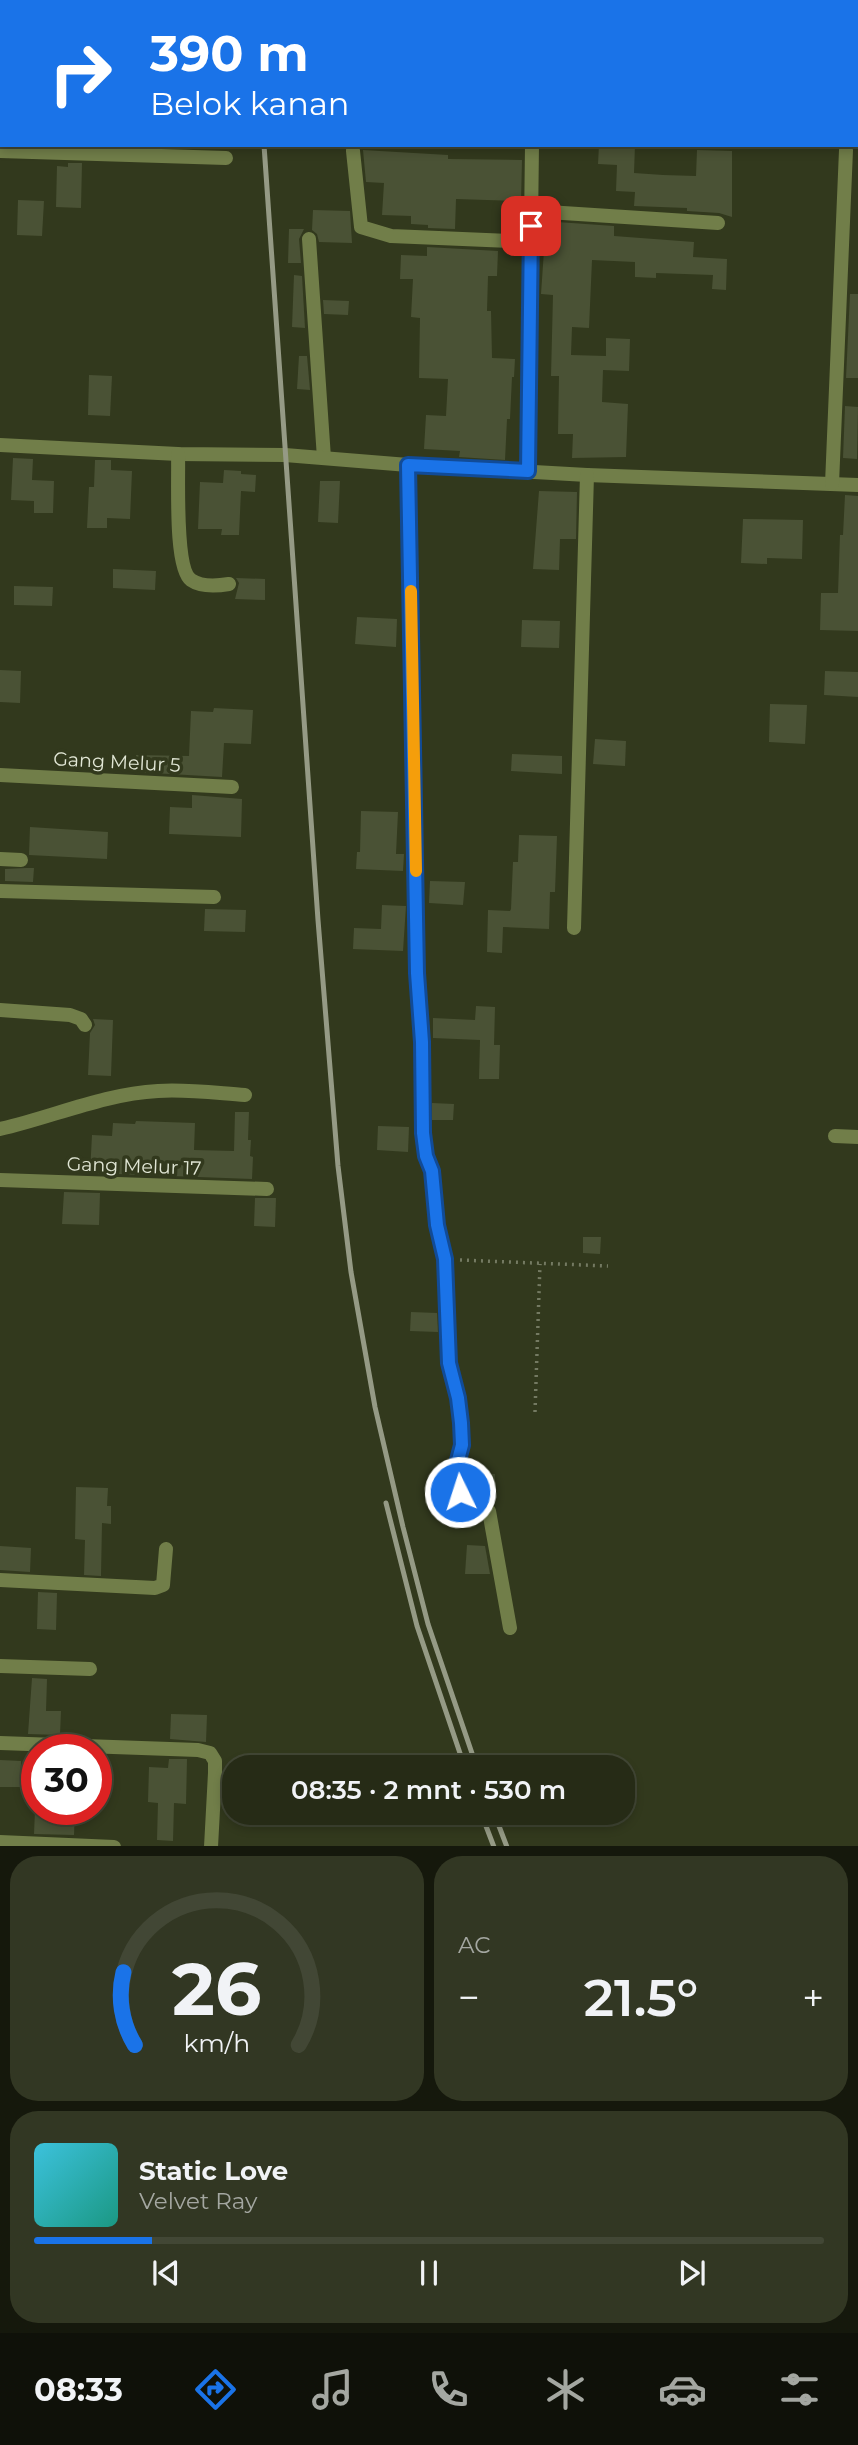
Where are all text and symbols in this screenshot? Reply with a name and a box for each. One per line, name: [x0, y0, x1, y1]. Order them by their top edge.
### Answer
text: 390 m: [150, 24, 309, 83]
icon: right: [35, 28, 126, 119]
text: Belok kanan: [150, 84, 350, 123]
pin: [501, 196, 561, 256]
icon: arrive: [512, 207, 550, 245]
street label: Gang Melur 5: [53, 747, 182, 777]
street label: Gang Melur 17: [66, 1152, 202, 1180]
position arrow: [423, 1455, 497, 1529]
speed limit sign: 30: [21, 1734, 112, 1825]
text: 08:35 · 2 mnt · 530 m: [291, 1774, 566, 1806]
text: AC: [458, 1931, 491, 1959]
text: 26: [172, 1945, 262, 2033]
text: 21.5°: [584, 1966, 698, 2029]
text: −: [458, 1974, 480, 2021]
text: +: [802, 1974, 824, 2021]
text: km/h: [184, 2027, 250, 2057]
text: Static Love: [139, 2155, 288, 2187]
text: Velvet Ray: [139, 2187, 257, 2215]
icon: previous: [147, 2254, 185, 2292]
icon: pause: [410, 2254, 448, 2292]
icon: next: [673, 2254, 711, 2292]
icon: directions: [191, 2365, 240, 2414]
icon: music: [308, 2365, 357, 2414]
icon: phone: [424, 2365, 473, 2414]
icon: climate: [541, 2365, 590, 2414]
icon: car: [658, 2365, 707, 2414]
icon: filters: [775, 2365, 824, 2414]
text: 08:33: [34, 2370, 123, 2409]

